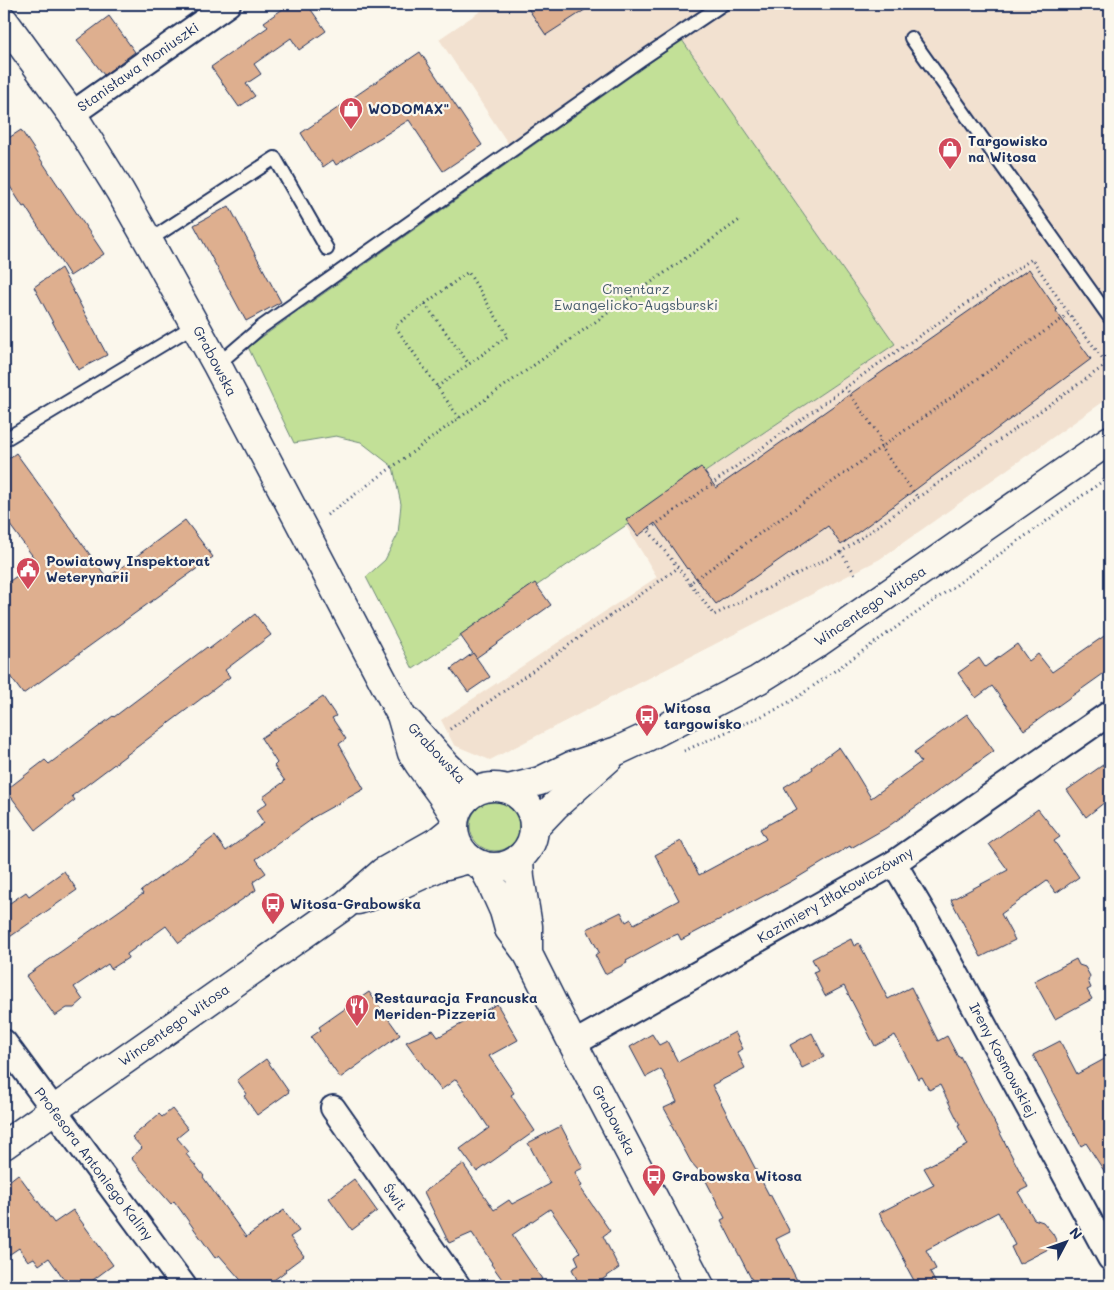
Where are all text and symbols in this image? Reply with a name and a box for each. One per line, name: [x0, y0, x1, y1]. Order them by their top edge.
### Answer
street label: Stanisława Moniuszki: [73, 17, 202, 116]
shop icon: WODOMAX": [338, 96, 364, 130]
place label: WODOMAX": [368, 99, 450, 118]
place label: Targowisko na Witosa: [968, 131, 1048, 166]
shop icon: Targowisko na Witosa: [937, 136, 963, 170]
park label: Cmentarz Ewangelicko-Augsburski: [554, 279, 718, 314]
street label: Grabowska: [189, 322, 242, 399]
place label: Powiatowy Inspektorat Weterynarii: [46, 551, 210, 586]
public building icon: Powiatowy Inspektorat Weterynarii: [15, 556, 41, 590]
street label: Wincentego Witosa: [810, 561, 929, 650]
place label: Witosa targowisko: [664, 698, 742, 733]
bus stop icon: Witosa targowisko: [634, 703, 660, 737]
street label: Grabowska: [404, 718, 471, 787]
street label: Kazimiery Iłłakowiczówny: [753, 842, 916, 947]
bus stop icon: Witosa-Grabowska: [260, 891, 286, 925]
place label: Witosa-Grabowska: [290, 894, 421, 913]
street label: Wincentego Witosa: [114, 979, 233, 1070]
place label: Restauracja Francuska Meriden-Pizzeria: [374, 988, 538, 1023]
restaurant icon: Restauracja Francuska Meriden-Pizzeria: [344, 993, 370, 1027]
street label: Ireny Kosmowskiej: [965, 999, 1042, 1120]
street label: Grabowska: [588, 1081, 641, 1158]
street label: Profesora Antoniego Kaliny: [31, 1083, 158, 1244]
bus stop icon: Grabowska Witosa: [641, 1163, 667, 1197]
place label: Grabowska Witosa: [672, 1166, 803, 1185]
street label: Świt: [379, 1179, 412, 1214]
north arrow: [1042, 1218, 1092, 1268]
text: N: [1066, 1223, 1087, 1243]

